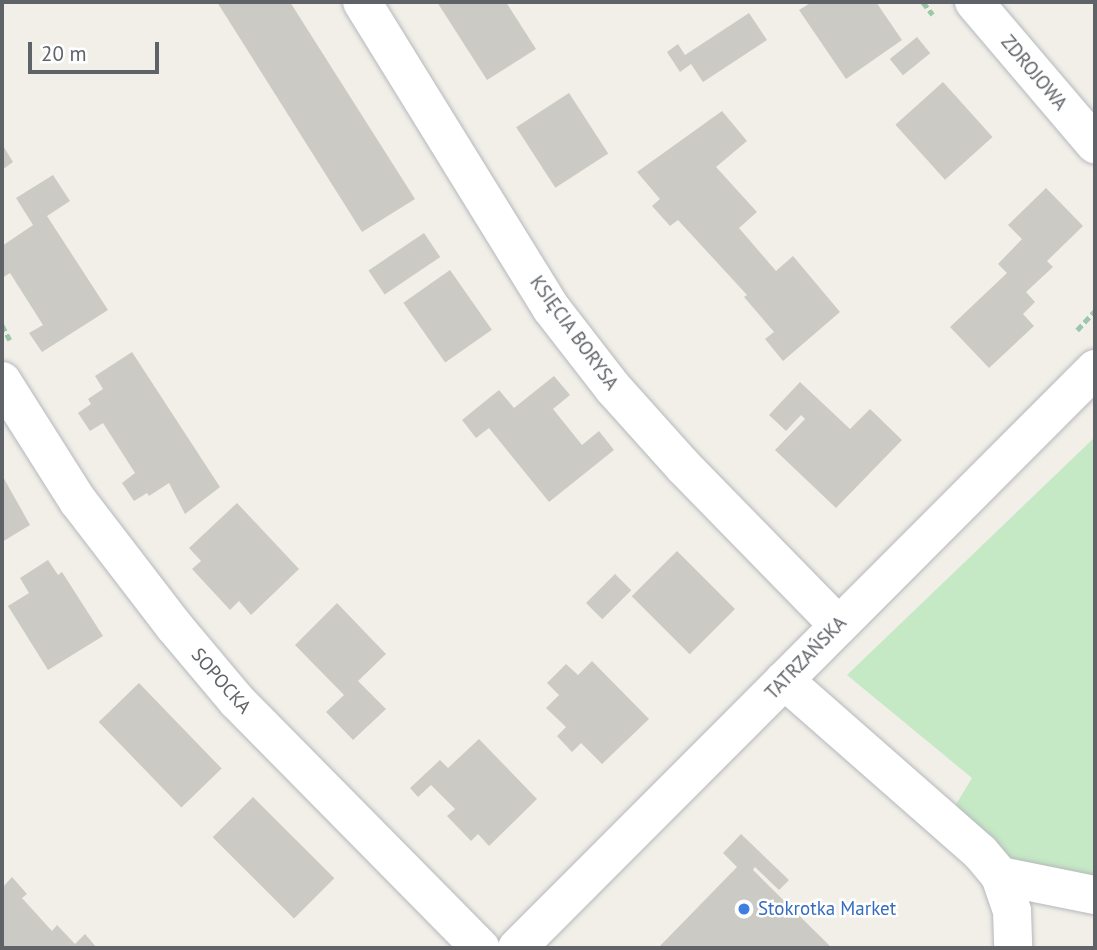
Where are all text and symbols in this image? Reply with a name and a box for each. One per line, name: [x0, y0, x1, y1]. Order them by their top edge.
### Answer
scale bar: [32, 28, 163, 72]
street label: ZDROJOWA: [996, 31, 1072, 115]
text: 20 m: [41, 40, 87, 67]
street label: KSIĘCIA BORYSA: [525, 271, 623, 395]
street label: TATRZAŃSKA: [761, 612, 851, 704]
street label: SOPOCKA: [186, 644, 256, 718]
place label: Stokrotka Market: [758, 898, 896, 920]
marker: Stokrotka Market: [736, 901, 752, 917]

